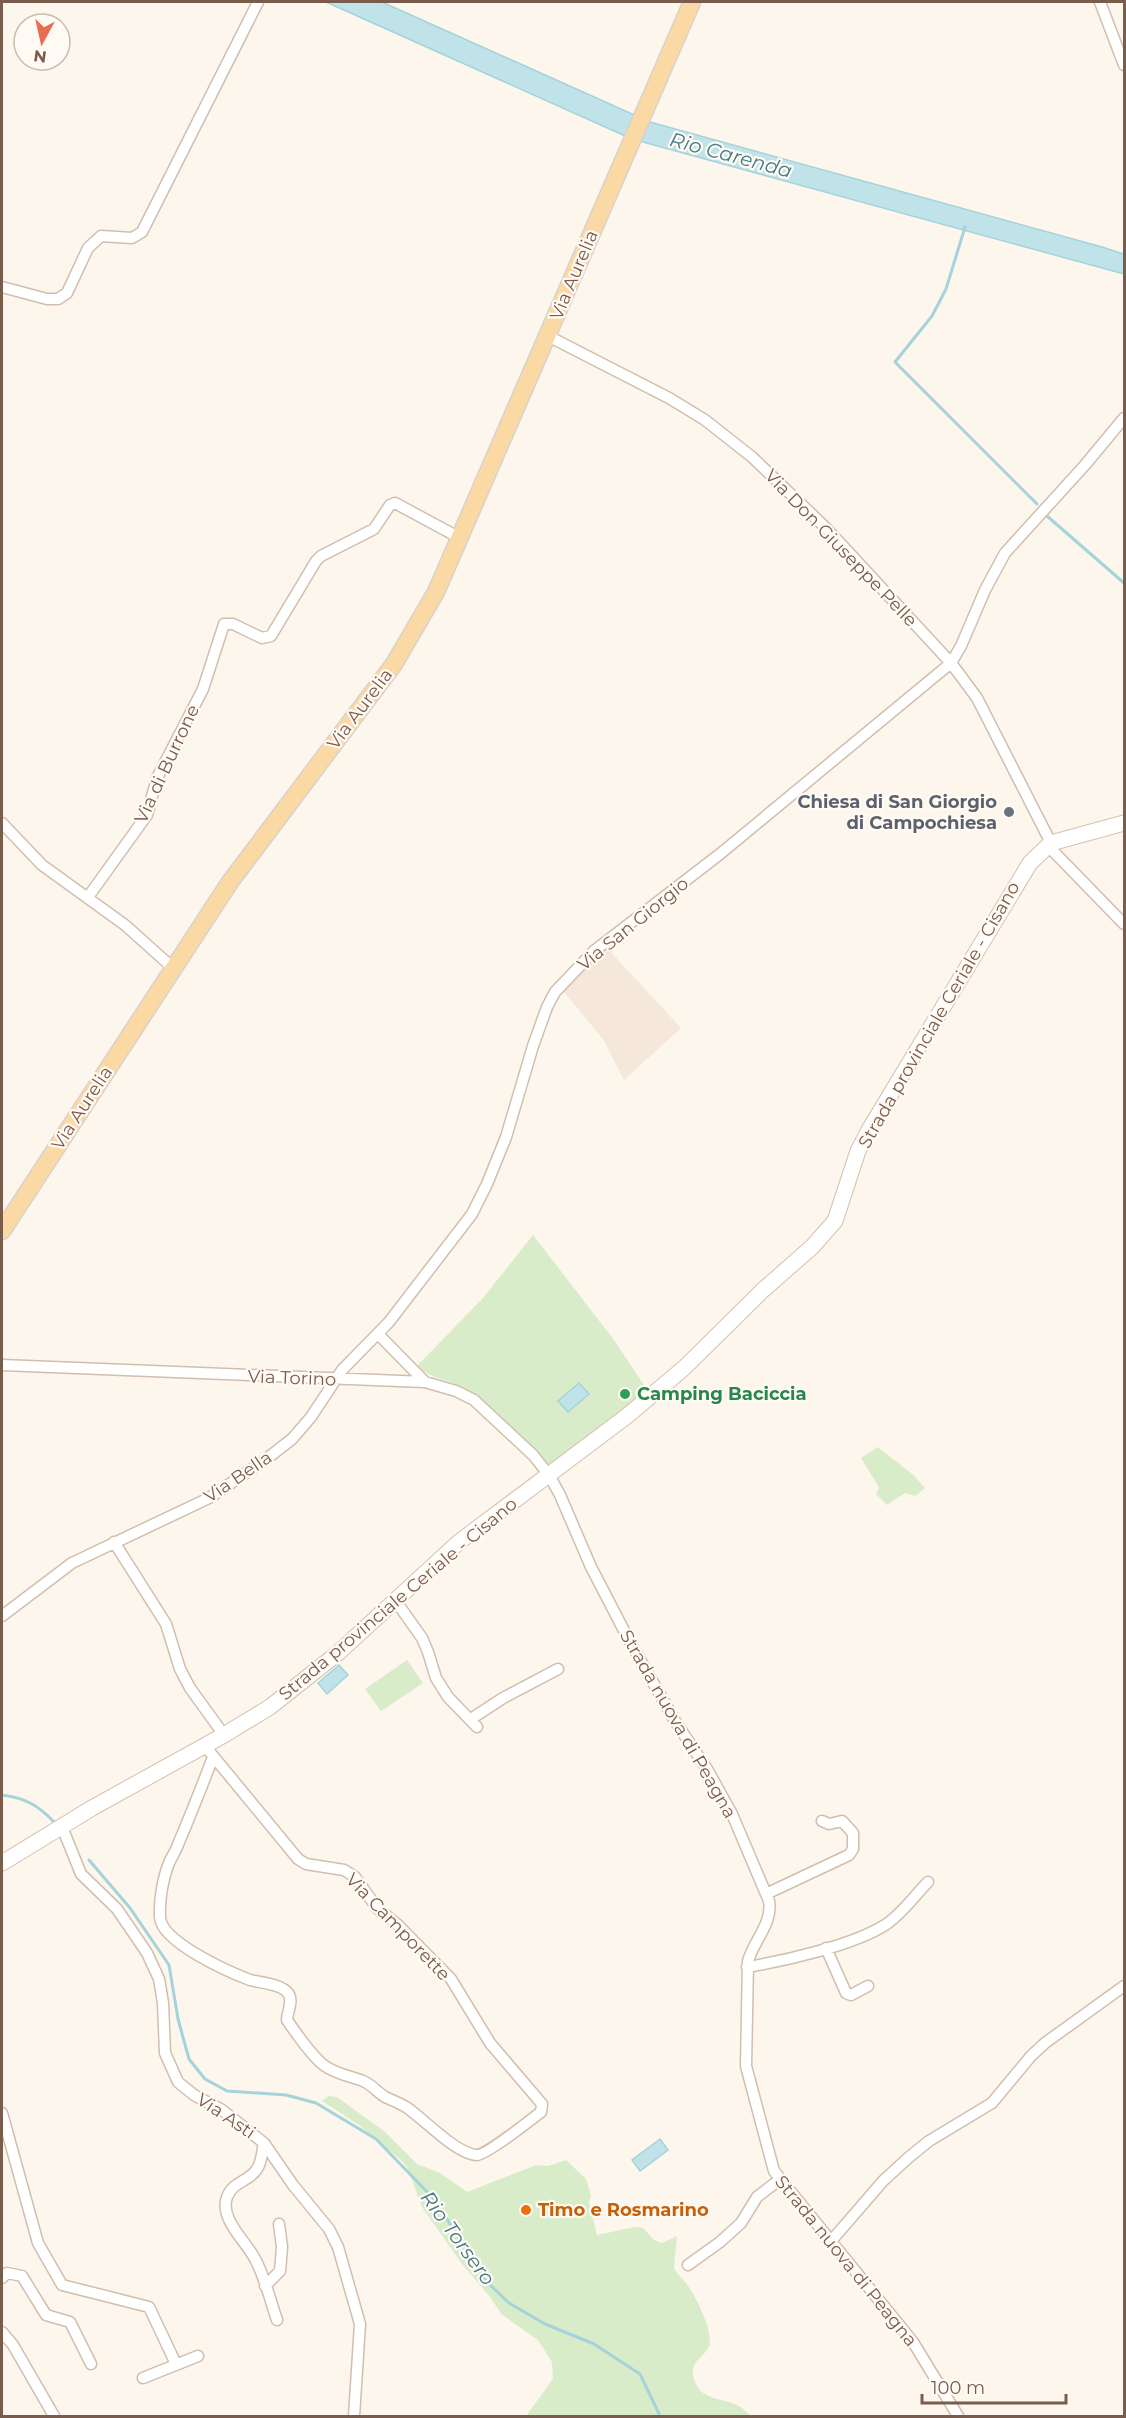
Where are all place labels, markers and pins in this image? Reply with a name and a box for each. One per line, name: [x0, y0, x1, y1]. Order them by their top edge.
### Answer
place label: Chiesa di San Giorgio di Campochiesa: [797, 791, 997, 834]
marker: Chiesa di San Giorgio di Campochiesa: [1002, 805, 1016, 819]
place label: Camping Baciccia: [637, 1383, 807, 1405]
marker: Camping Baciccia: [618, 1387, 632, 1401]
place label: Timo e Rosmarino: [538, 2199, 709, 2221]
marker: Timo e Rosmarino: [519, 2203, 533, 2217]

